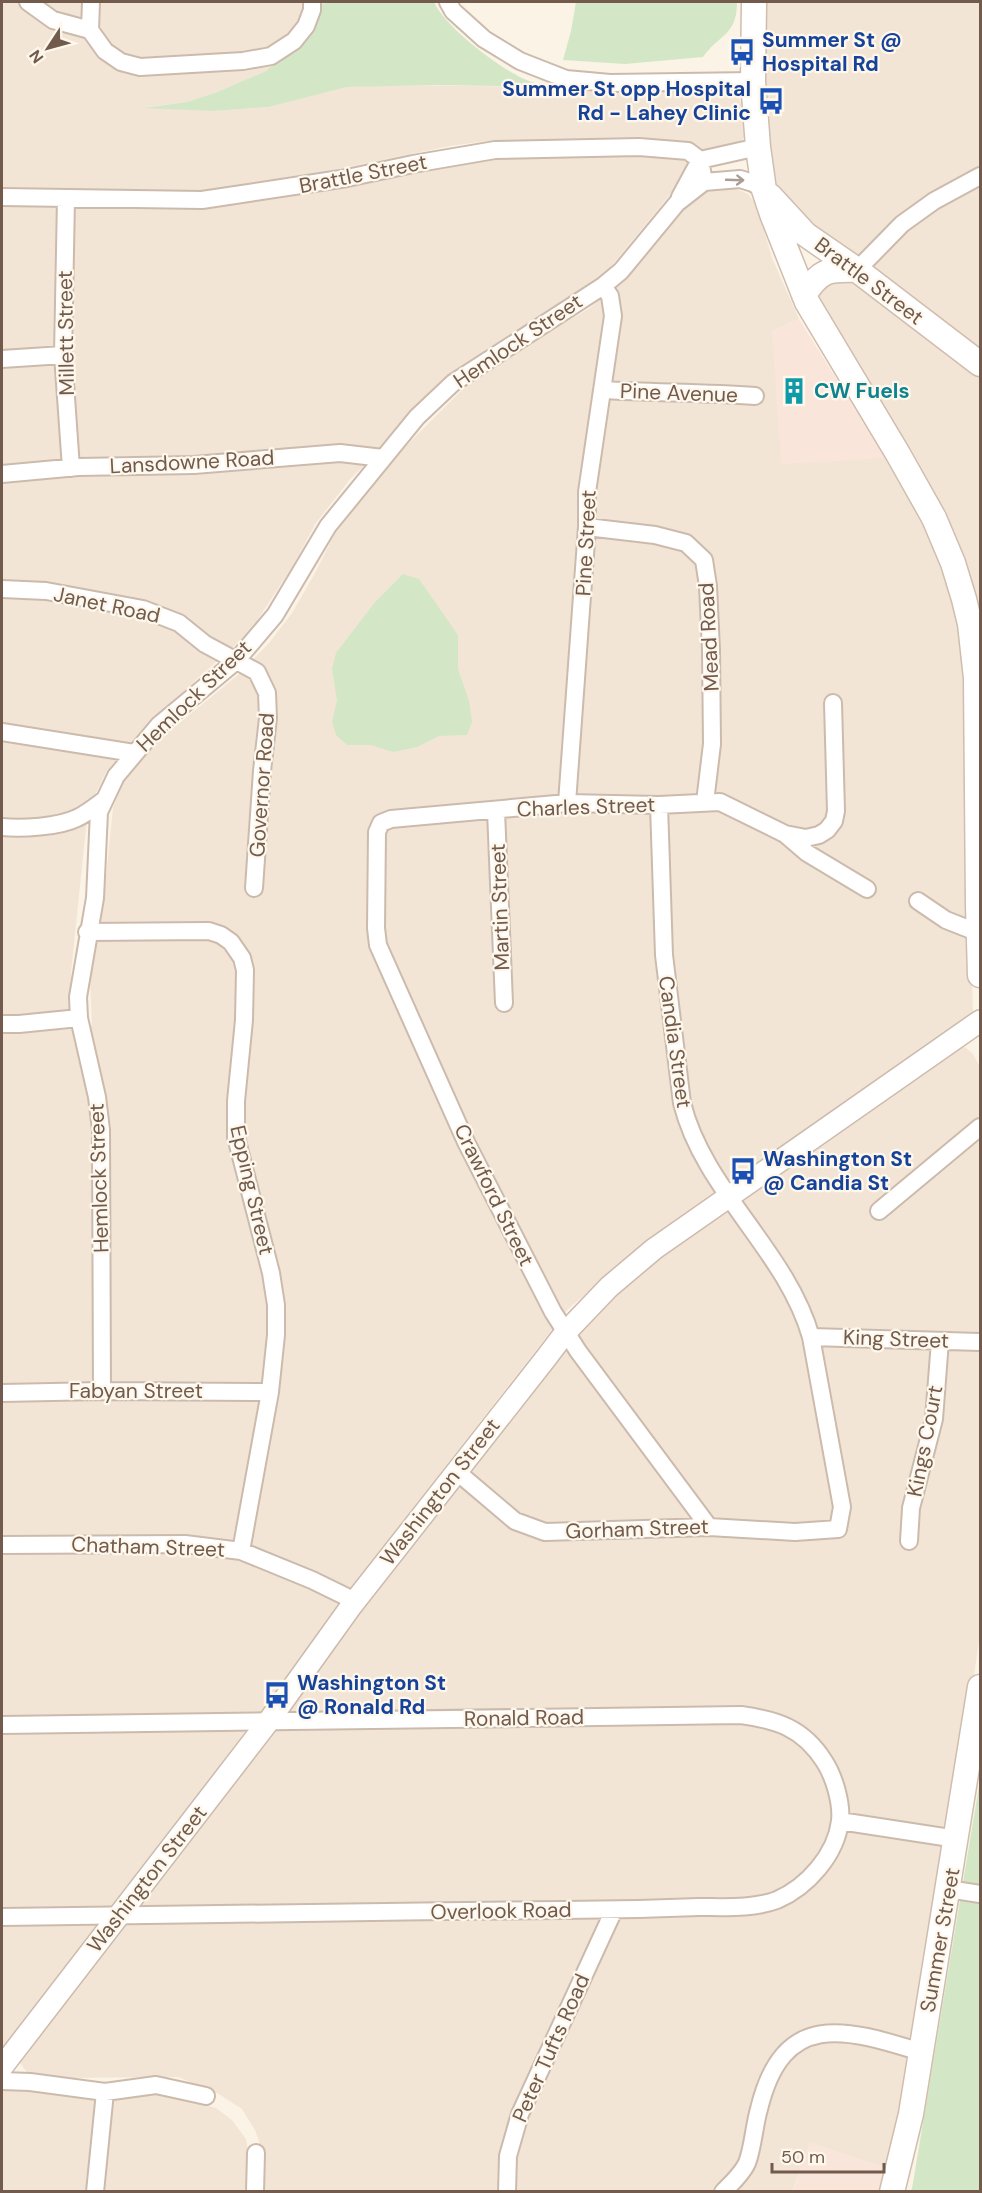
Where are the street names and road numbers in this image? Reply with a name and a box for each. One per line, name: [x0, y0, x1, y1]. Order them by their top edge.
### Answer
street label: Brattle Street: [297, 148, 429, 200]
street label: Brattle Street: [809, 231, 929, 331]
street label: Millett Street: [51, 270, 81, 396]
street label: Hemlock Street: [448, 288, 588, 394]
street label: Pine Avenue: [619, 377, 739, 409]
street label: Lansdowne Road: [109, 444, 275, 480]
street label: Pine Street: [569, 489, 603, 597]
street label: Janet Road: [51, 580, 163, 630]
street label: Mead Road: [692, 582, 726, 692]
street label: Hemlock Street: [130, 634, 258, 758]
street label: Governor Road: [243, 712, 281, 858]
street label: Charles Street: [516, 791, 656, 823]
street label: Martin Street: [484, 843, 516, 971]
street label: Candia Street: [652, 974, 698, 1110]
street label: Hemlock Street: [82, 1103, 116, 1253]
street label: Crawford Street: [447, 1119, 541, 1271]
street label: Epping Street: [224, 1123, 280, 1257]
street label: King Street: [842, 1323, 950, 1355]
street label: Fabyan Street: [69, 1377, 203, 1405]
street label: Kings Court: [901, 1383, 949, 1499]
street label: Washington Street: [374, 1413, 506, 1571]
street label: Gorham Street: [565, 1513, 709, 1545]
street label: Chatham Street: [71, 1530, 225, 1564]
street label: Ronald Road: [464, 1703, 584, 1733]
street label: Washington Street: [81, 1800, 213, 1958]
street label: Summer Street: [913, 1865, 967, 2015]
street label: Overlook Road: [430, 1896, 572, 1926]
street label: Peter Tufts Road: [506, 1969, 596, 2127]

